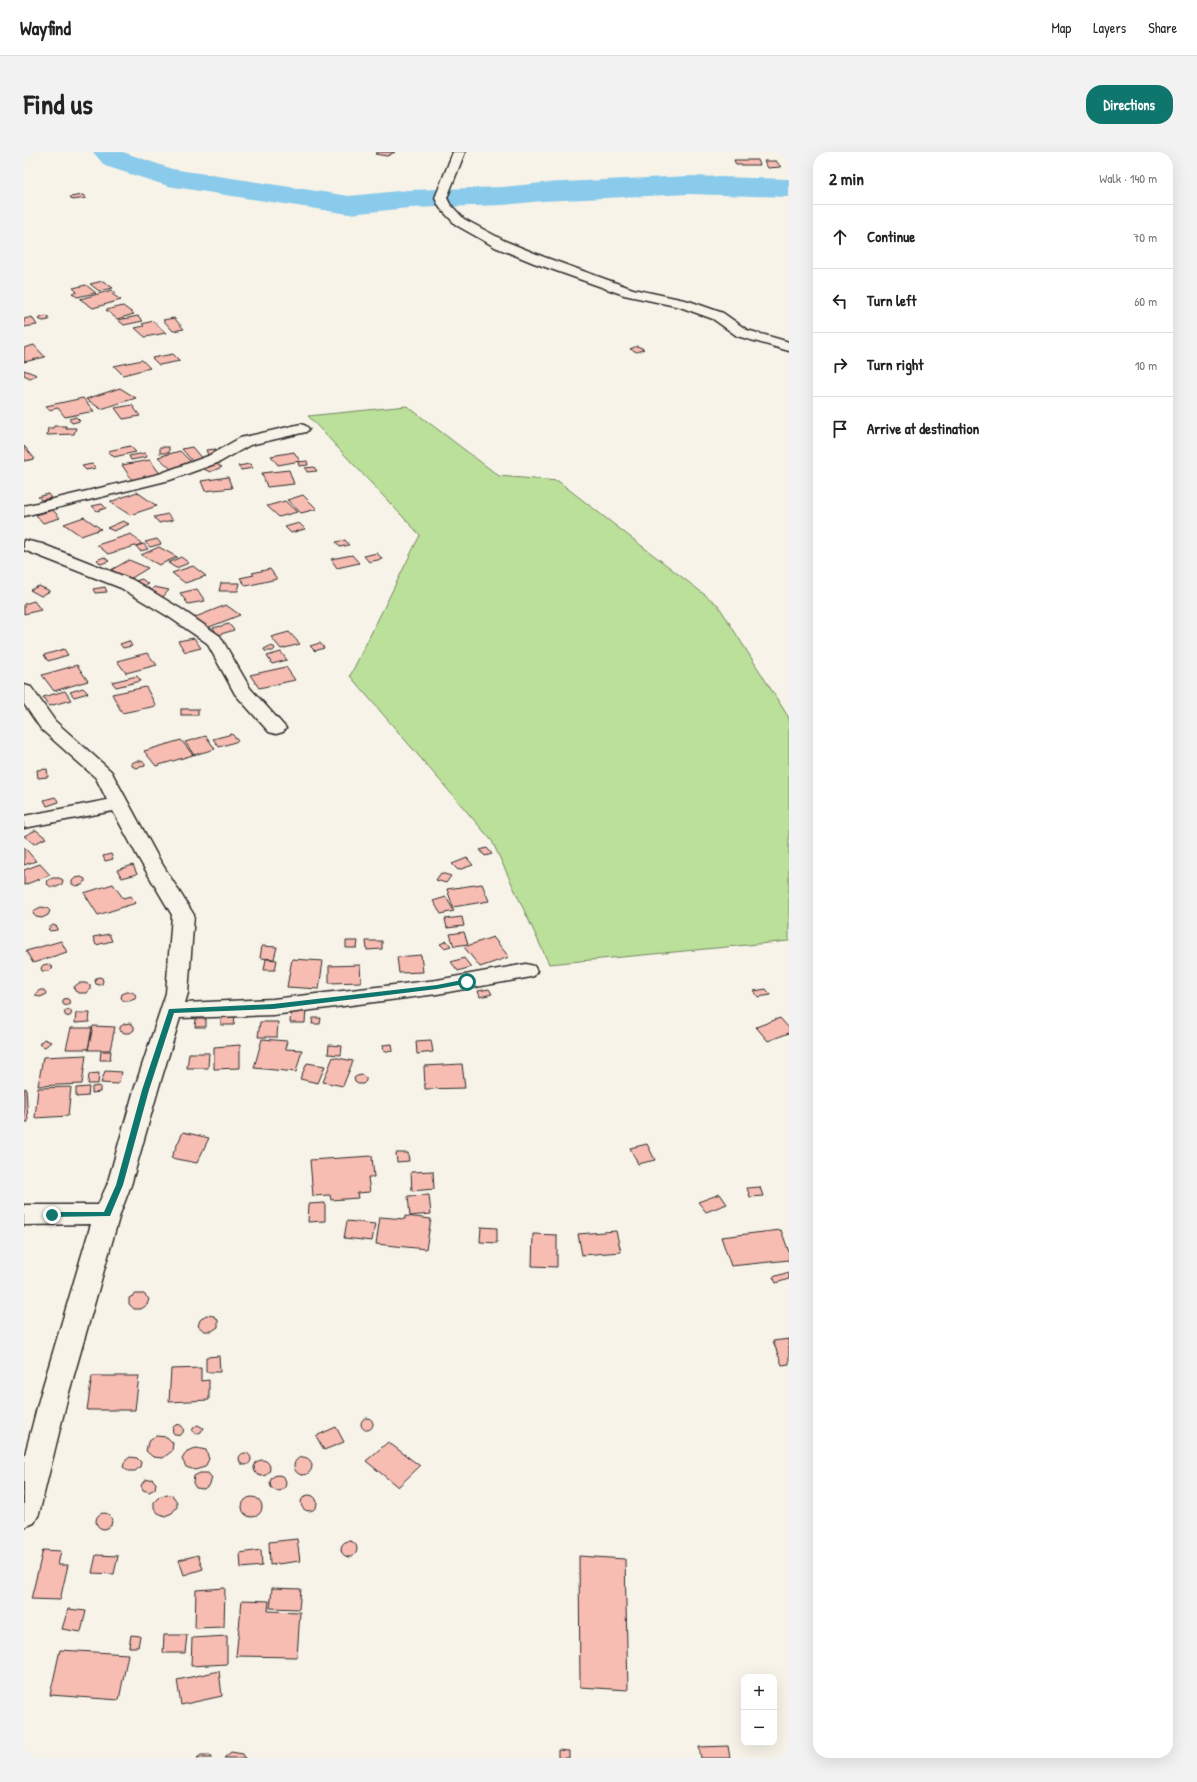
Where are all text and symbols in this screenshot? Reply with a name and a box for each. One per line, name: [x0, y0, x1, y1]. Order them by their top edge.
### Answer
text: Wayfind: [20, 15, 71, 41]
text: Map: [1051, 18, 1071, 37]
text: Layers: [1093, 18, 1126, 37]
text: Share: [1148, 18, 1177, 37]
text: Find us: [24, 85, 93, 123]
button: Directions: [1086, 85, 1173, 124]
text: 2 min: [829, 167, 864, 190]
text: Walk · 140 m: [1099, 169, 1157, 187]
icon: ahead: [829, 226, 851, 248]
text: Continue: [867, 226, 915, 247]
text: 70 m: [1133, 228, 1157, 246]
icon: left: [829, 290, 851, 312]
text: Turn left: [867, 290, 917, 311]
text: 60 m: [1134, 292, 1157, 310]
icon: right: [829, 354, 851, 376]
text: Turn right: [867, 354, 923, 375]
text: 10 m: [1135, 356, 1157, 374]
icon: arrive: [829, 418, 851, 440]
text: Arrive at destination: [867, 418, 979, 439]
route start: [458, 973, 476, 991]
route end: [43, 1206, 61, 1224]
map controls: [741, 1674, 777, 1746]
button: +: [741, 1674, 777, 1710]
button: −: [741, 1710, 777, 1746]

